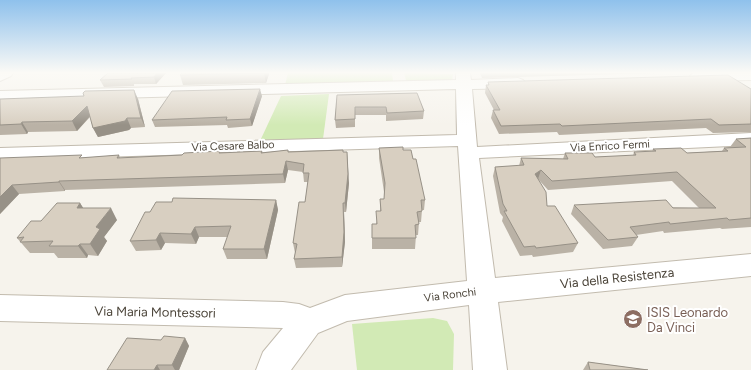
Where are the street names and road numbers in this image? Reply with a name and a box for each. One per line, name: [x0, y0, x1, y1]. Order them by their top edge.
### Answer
street label: Via Enrico Fermi: [570, 137, 650, 155]
street label: Via Cesare Balbo: [191, 138, 275, 154]
street label: Via della Resistenza: [559, 265, 675, 291]
street label: Via Ronchi: [423, 285, 477, 305]
street label: Via Maria Montessori: [94, 303, 216, 321]

